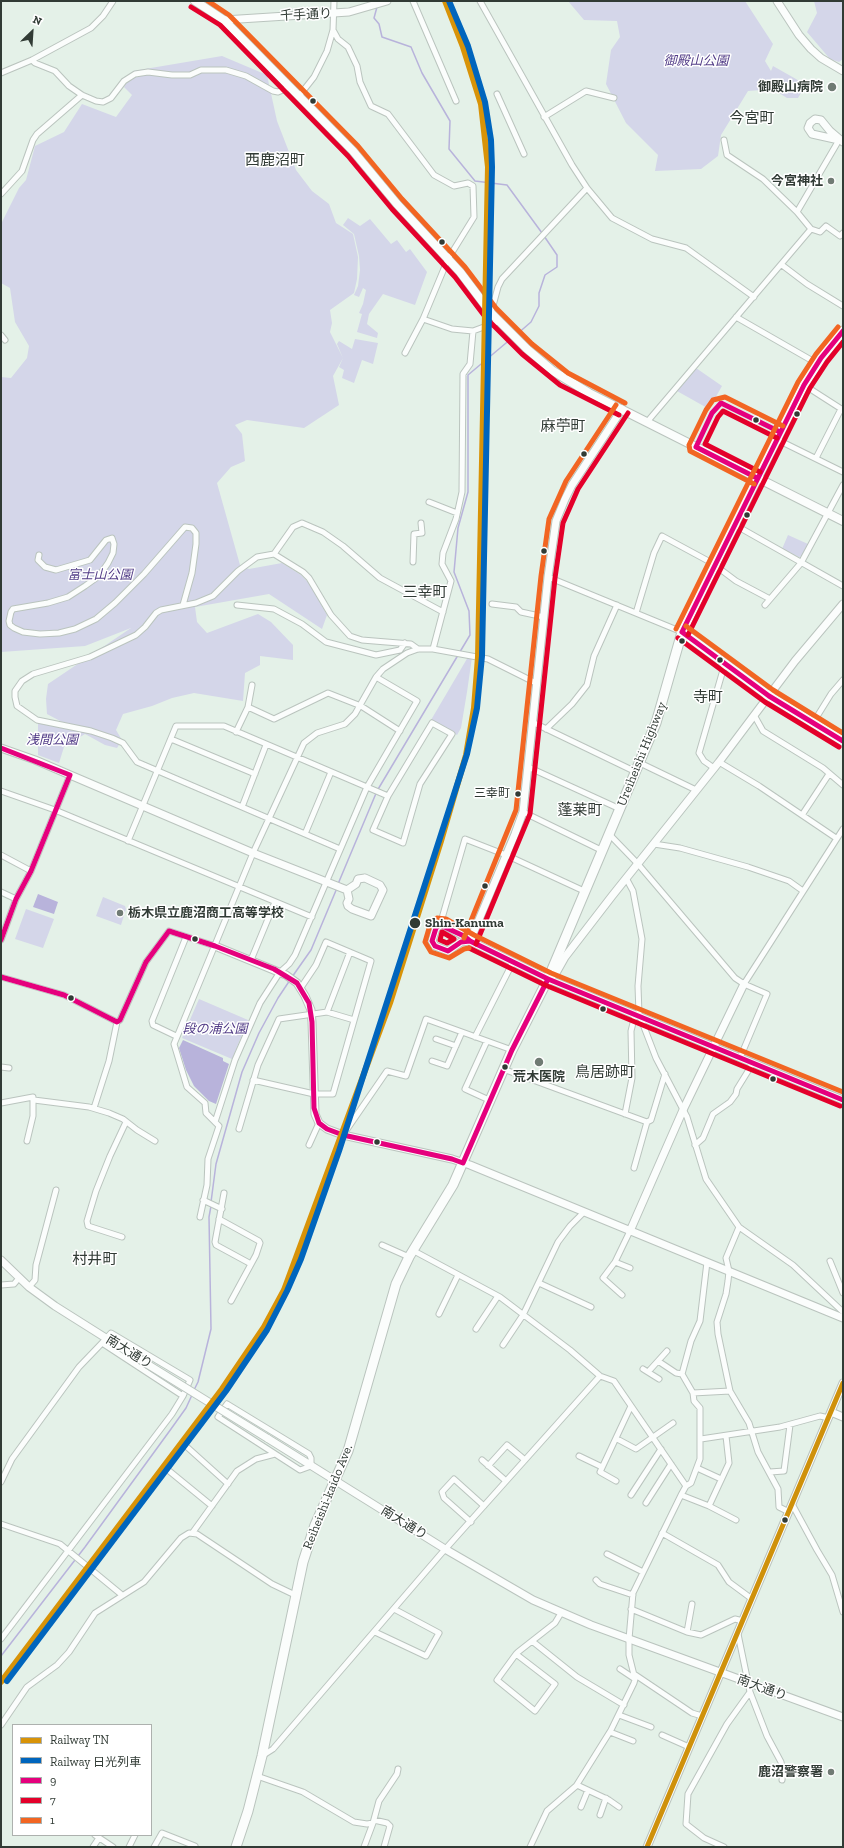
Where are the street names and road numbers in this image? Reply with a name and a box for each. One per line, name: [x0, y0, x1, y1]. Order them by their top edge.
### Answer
street label: 千手通り: [280, 6, 332, 24]
street label: Ureiheishi Highway: [614, 700, 670, 808]
street label: 南大通り: [103, 1332, 155, 1372]
street label: Reiheishi-kaido Ave.: [300, 1442, 356, 1552]
street label: 南大通り: [378, 1503, 430, 1543]
street label: 南大通り: [735, 1672, 789, 1704]

